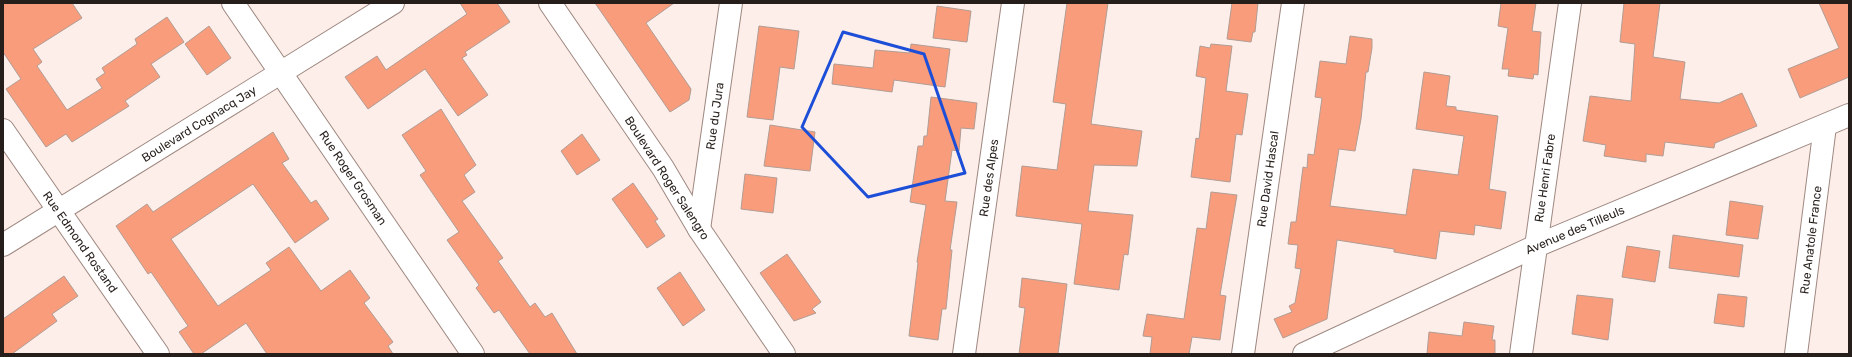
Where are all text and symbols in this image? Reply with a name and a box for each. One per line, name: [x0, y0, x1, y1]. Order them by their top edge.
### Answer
street label: Rue du Jura: [703, 81, 727, 151]
street label: Boulevard Cognacq Jay: [139, 83, 259, 165]
street label: Boulevard Roger Salengro: [622, 114, 712, 242]
street label: Rue Roger Grosman: [316, 128, 390, 228]
street label: Rue David Hascal: [1254, 130, 1282, 228]
street label: Rue Henri Fabre: [1532, 133, 1558, 223]
street label: Rue des Alpes: [977, 138, 1001, 218]
street label: Rue Anatole France: [1797, 185, 1825, 295]
street label: Rue Edmond Rostand: [40, 189, 120, 295]
street label: Avenue des Tilleuls: [1523, 203, 1627, 257]

